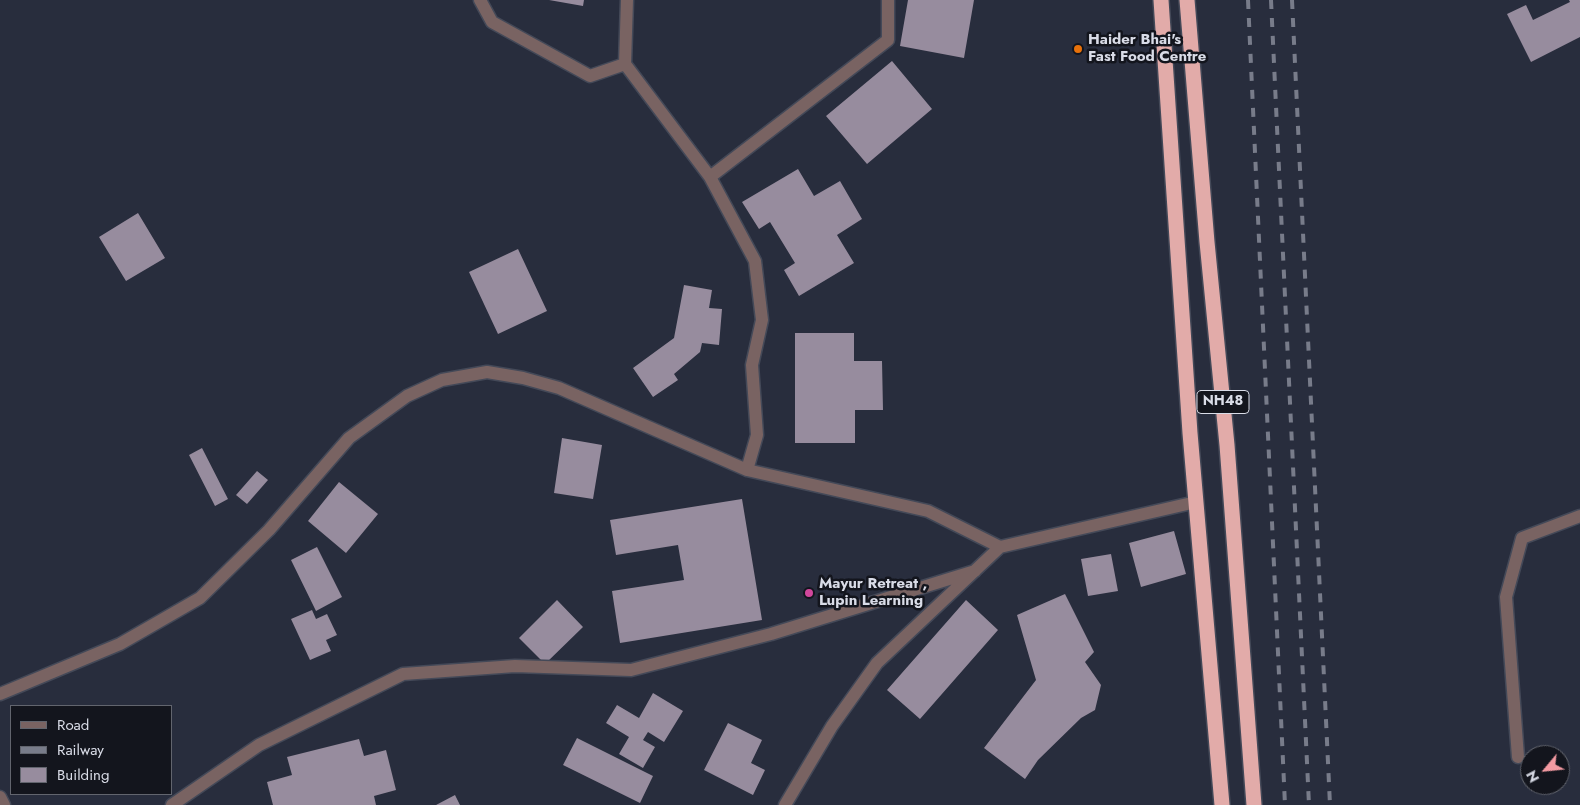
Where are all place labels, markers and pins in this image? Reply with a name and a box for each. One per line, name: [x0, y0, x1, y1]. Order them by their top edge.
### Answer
place label: Haider Bhai's Fast Food Centre: [1088, 31, 1206, 66]
marker: Haider Bhai's Fast Food Centre: [1072, 43, 1084, 55]
place label: Mayur Retreat , Lupin Learning: [819, 575, 927, 610]
marker: Mayur Retreat , Lupin Learning: [803, 587, 815, 599]

